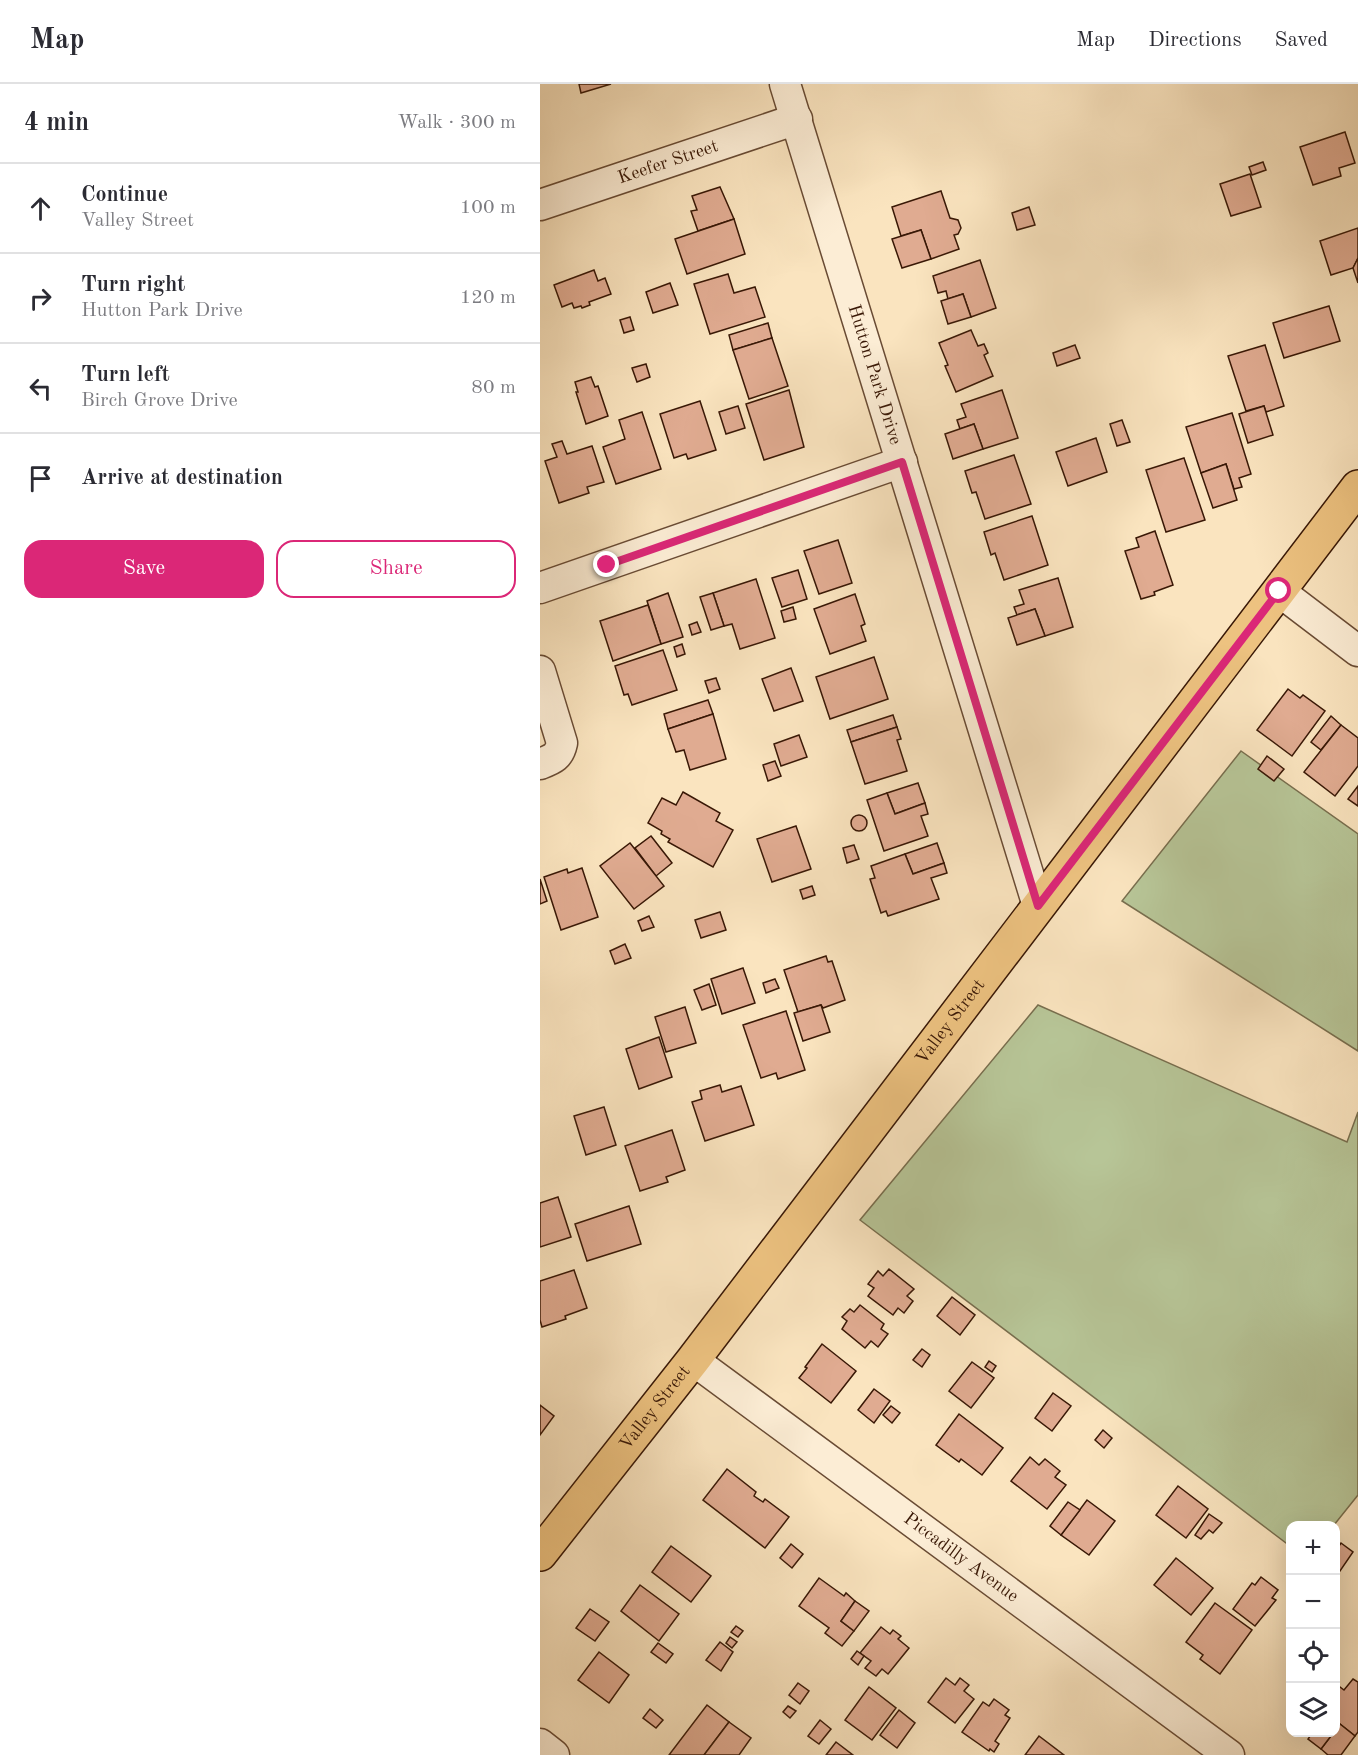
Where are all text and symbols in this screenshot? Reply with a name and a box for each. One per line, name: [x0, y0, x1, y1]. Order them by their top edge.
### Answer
text: Map: [30, 27, 84, 55]
text: Map: [1076, 30, 1115, 51]
text: Directions: [1148, 30, 1242, 51]
text: Saved: [1275, 30, 1328, 51]
text: 4 min: [24, 110, 89, 136]
text: Walk · 300 m: [397, 113, 516, 133]
street label: Keefer Street: [616, 137, 720, 187]
text: Continue: [81, 184, 168, 206]
icon: ahead: [24, 192, 57, 225]
text: 100 m: [460, 198, 516, 218]
text: Valley Street: [81, 211, 194, 231]
text: Turn right: [81, 274, 185, 296]
icon: right: [24, 282, 57, 315]
text: 120 m: [460, 288, 516, 308]
text: Hutton Park Drive: [81, 301, 243, 321]
street label: Hutton Park Drive: [844, 302, 904, 447]
text: Turn left: [81, 364, 170, 386]
icon: left: [24, 372, 57, 405]
text: 80 m: [471, 378, 516, 398]
text: Birch Grove Drive: [81, 391, 238, 411]
icon: arrive: [24, 462, 57, 495]
text: Arrive at destination: [81, 467, 283, 489]
button: Save: [24, 540, 264, 598]
button: Share: [276, 540, 516, 598]
route end: [593, 551, 619, 577]
route start: [1265, 577, 1291, 603]
street label: Valley Street: [913, 976, 988, 1068]
street label: Valley Street: [617, 1362, 694, 1453]
street label: Piccadilly Avenue: [900, 1509, 1022, 1606]
map controls: [1286, 1521, 1340, 1737]
button: +: [1286, 1521, 1340, 1575]
button: −: [1286, 1575, 1340, 1629]
button: locate: [1286, 1629, 1340, 1683]
button: layers: [1286, 1683, 1340, 1737]

